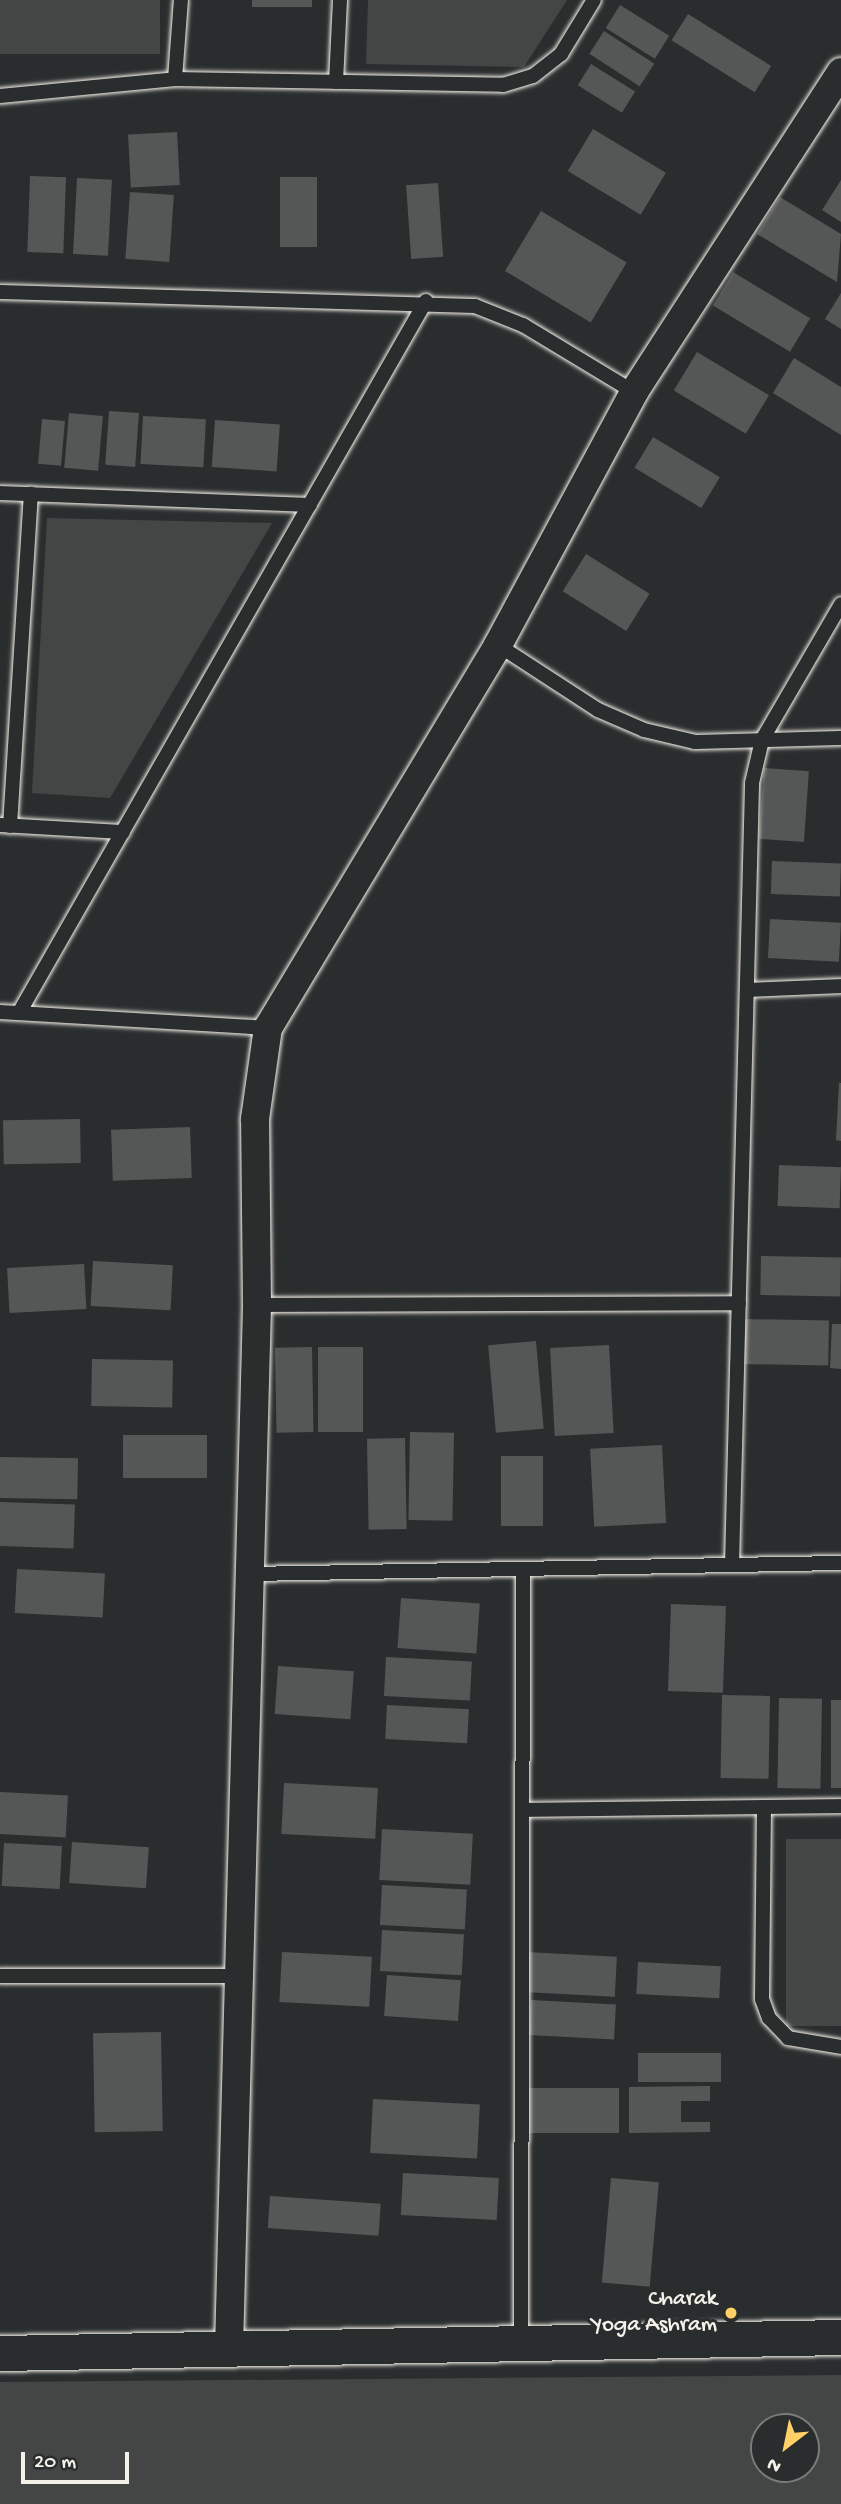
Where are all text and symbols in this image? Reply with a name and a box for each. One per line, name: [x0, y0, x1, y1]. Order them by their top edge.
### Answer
place label: Charak Yoga Ashram: [591, 2286, 717, 2340]
marker: Charak Yoga Ashram: [723, 2305, 739, 2321]
north arrow: [750, 2413, 820, 2483]
scale bar: [24, 2438, 133, 2482]
text: 20 m: [34, 2451, 76, 2476]
text: N: [763, 2451, 786, 2478]

